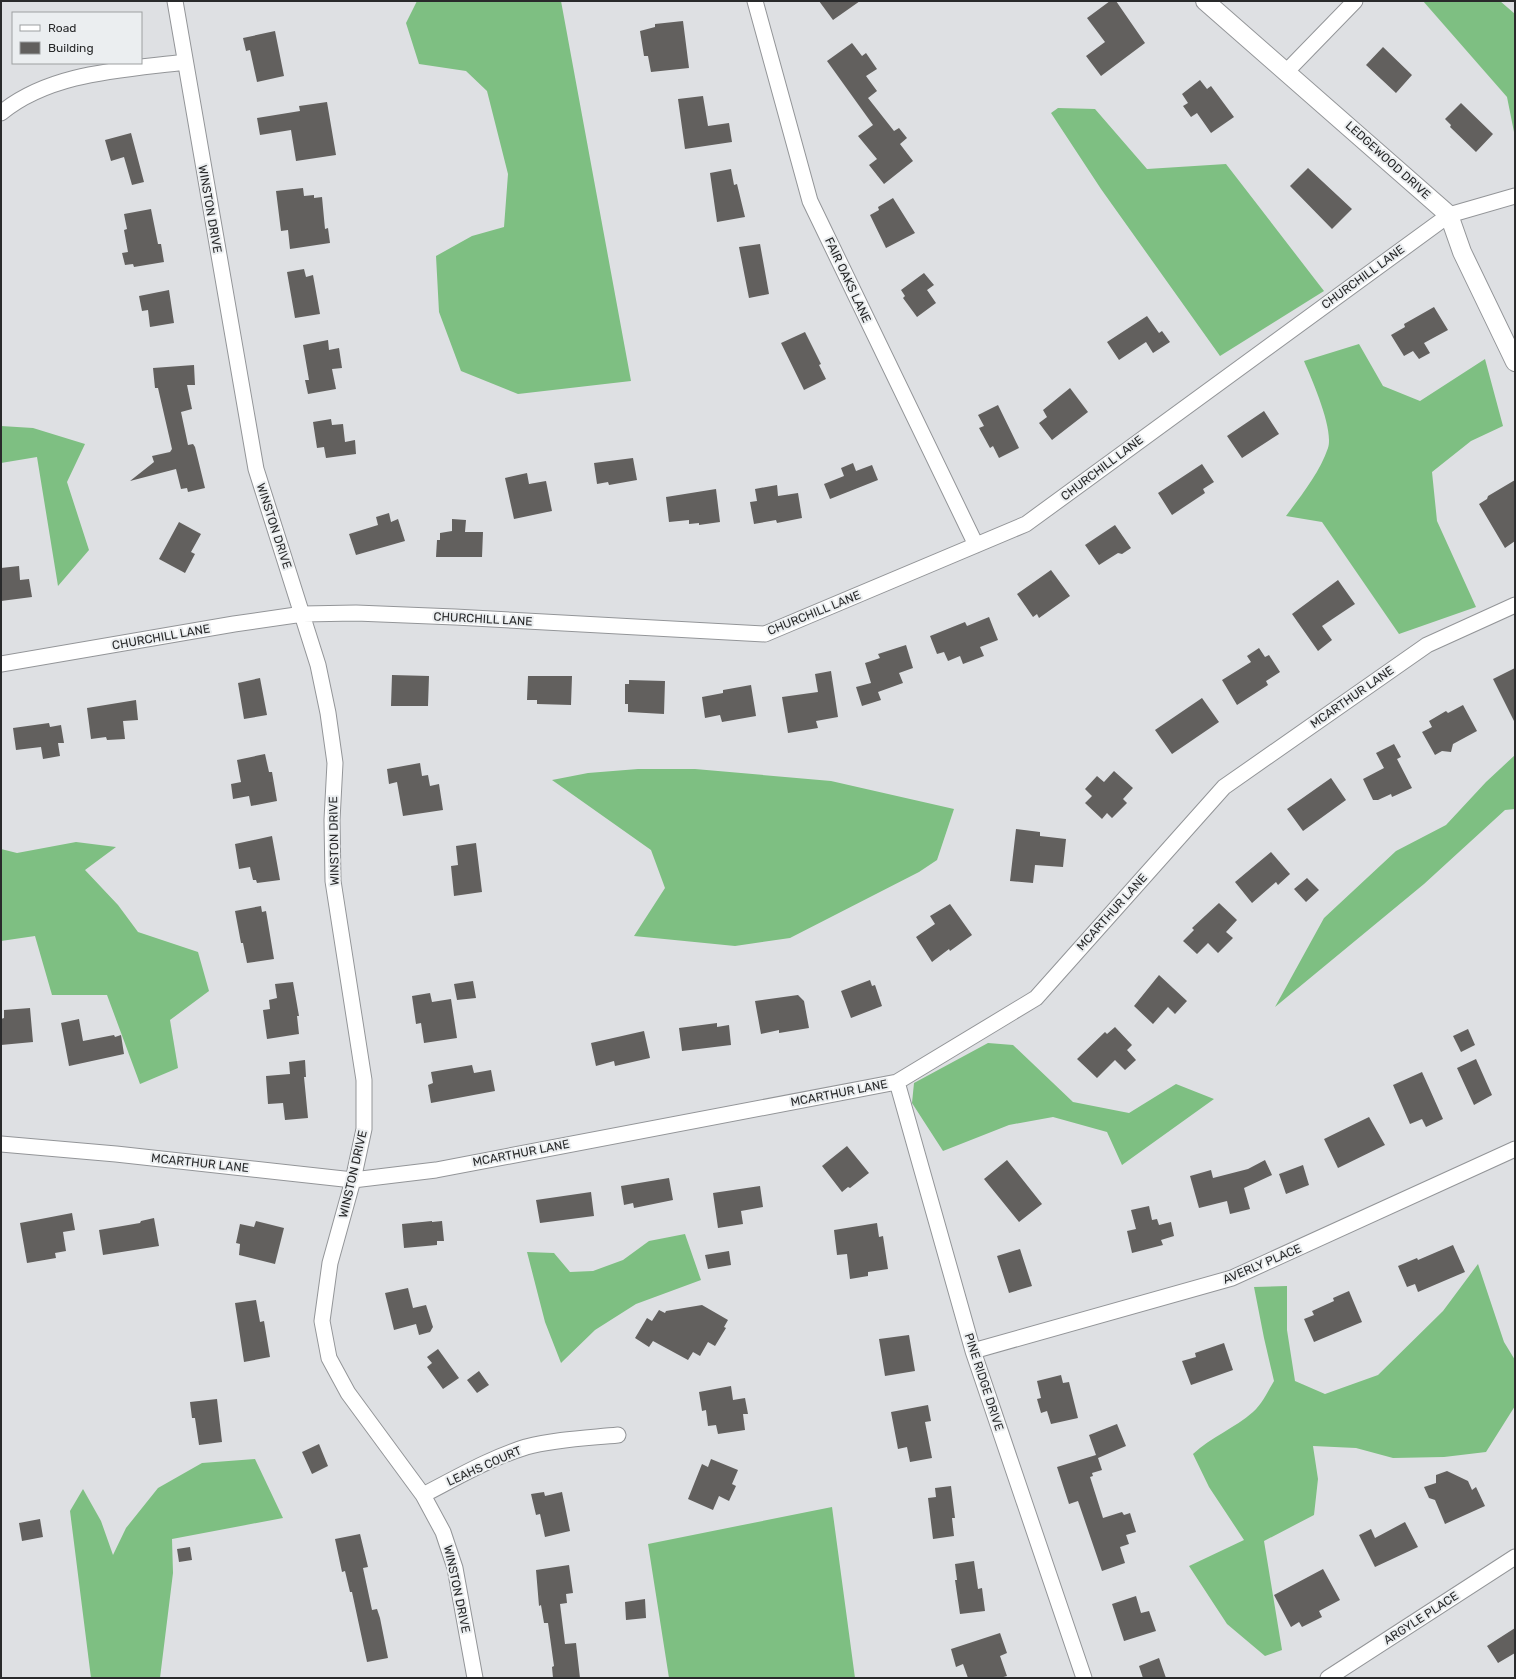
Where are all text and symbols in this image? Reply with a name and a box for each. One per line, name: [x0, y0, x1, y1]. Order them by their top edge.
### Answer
legend: [12, 12, 142, 64]
text: Road: [48, 21, 76, 35]
text: Building: [48, 41, 94, 55]
street label: LEDGEWOOD DRIVE: [1343, 118, 1433, 202]
street label: WINSTON DRIVE: [195, 164, 225, 254]
street label: FAIR OAKS LANE: [822, 235, 874, 325]
street label: CHURCHILL LANE: [1319, 242, 1407, 312]
street label: CHURCHILL LANE: [1058, 433, 1146, 503]
street label: WINSTON DRIVE: [254, 481, 294, 571]
street label: CHURCHILL LANE: [765, 588, 863, 638]
street label: CHURCHILL LANE: [433, 609, 533, 629]
street label: CHURCHILL LANE: [111, 621, 211, 653]
street label: MCARTHUR LANE: [1308, 663, 1396, 731]
street label: WINSTON DRIVE: [326, 796, 342, 886]
street label: MCARTHUR LANE: [1074, 871, 1150, 953]
street label: MCARTHUR LANE: [789, 1077, 889, 1109]
street label: WINSTON DRIVE: [336, 1129, 370, 1219]
street label: MCARTHUR LANE: [471, 1137, 571, 1169]
street label: MCARTHUR LANE: [150, 1151, 250, 1175]
street label: AVERLY PLACE: [1221, 1241, 1303, 1287]
street label: PINE RIDGE DRIVE: [962, 1331, 1006, 1433]
street label: LEAHS COURT: [444, 1443, 524, 1489]
street label: WINSTON DRIVE: [441, 1544, 473, 1634]
street label: ARGYLE PLACE: [1381, 1589, 1461, 1647]

